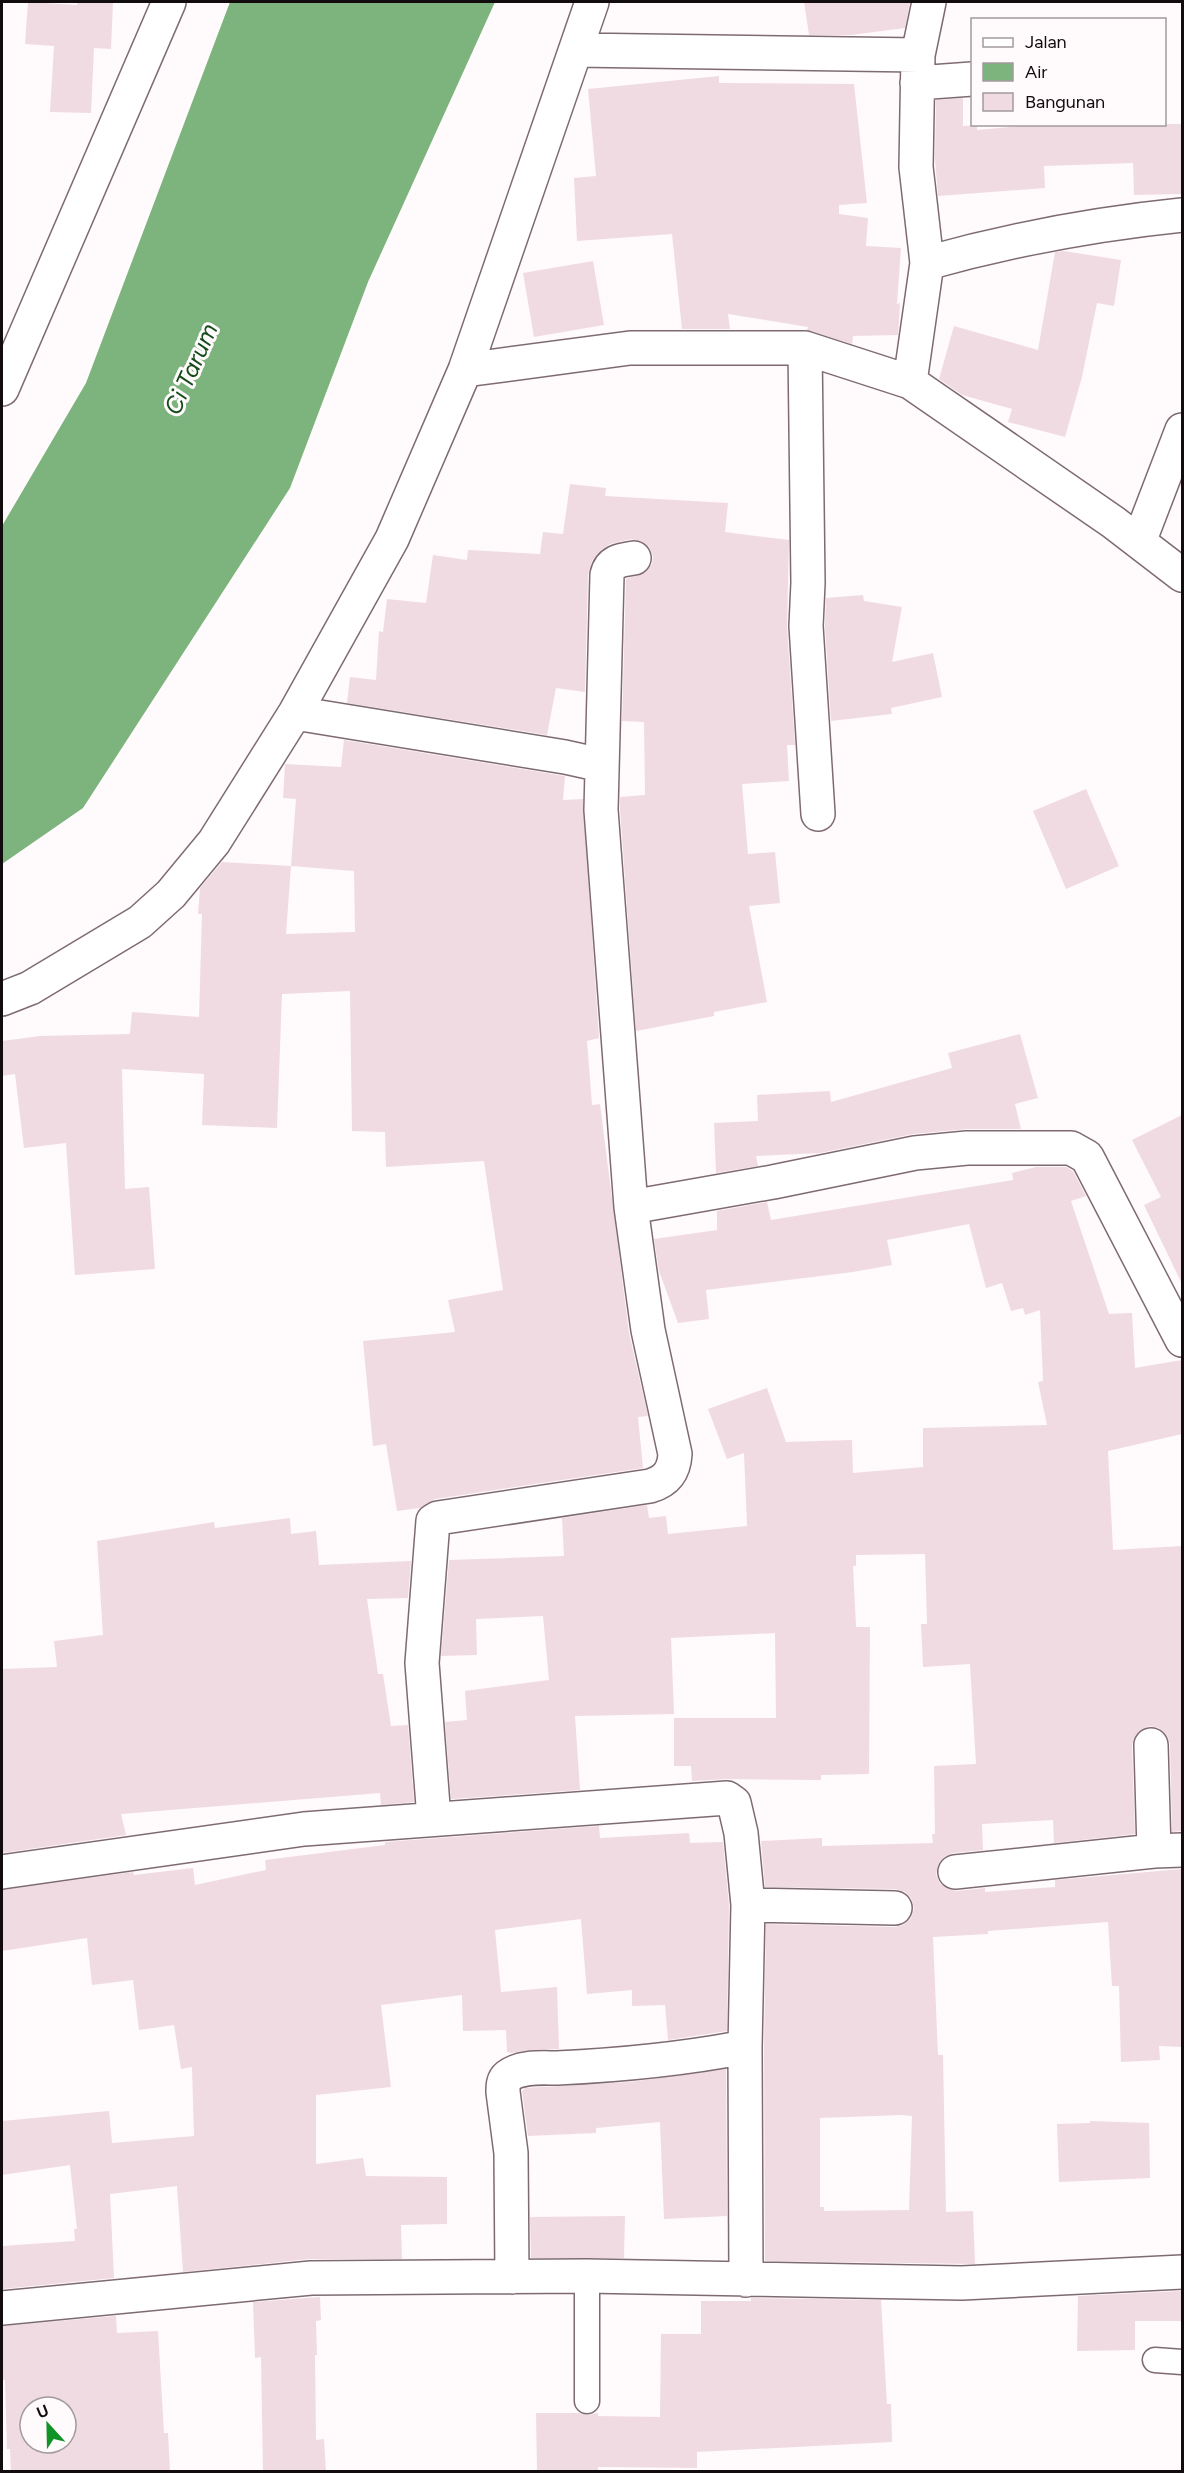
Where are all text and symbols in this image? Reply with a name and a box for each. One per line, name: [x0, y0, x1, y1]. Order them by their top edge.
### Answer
legend: [971, 18, 1166, 126]
text: Jalan: [1025, 31, 1067, 53]
text: Air: [1025, 61, 1047, 83]
text: Bangunan: [1025, 91, 1105, 113]
water label: Ci Tarum: [158, 319, 223, 419]
north arrow: [18, 2395, 78, 2455]
text: U: [34, 2401, 51, 2422]

